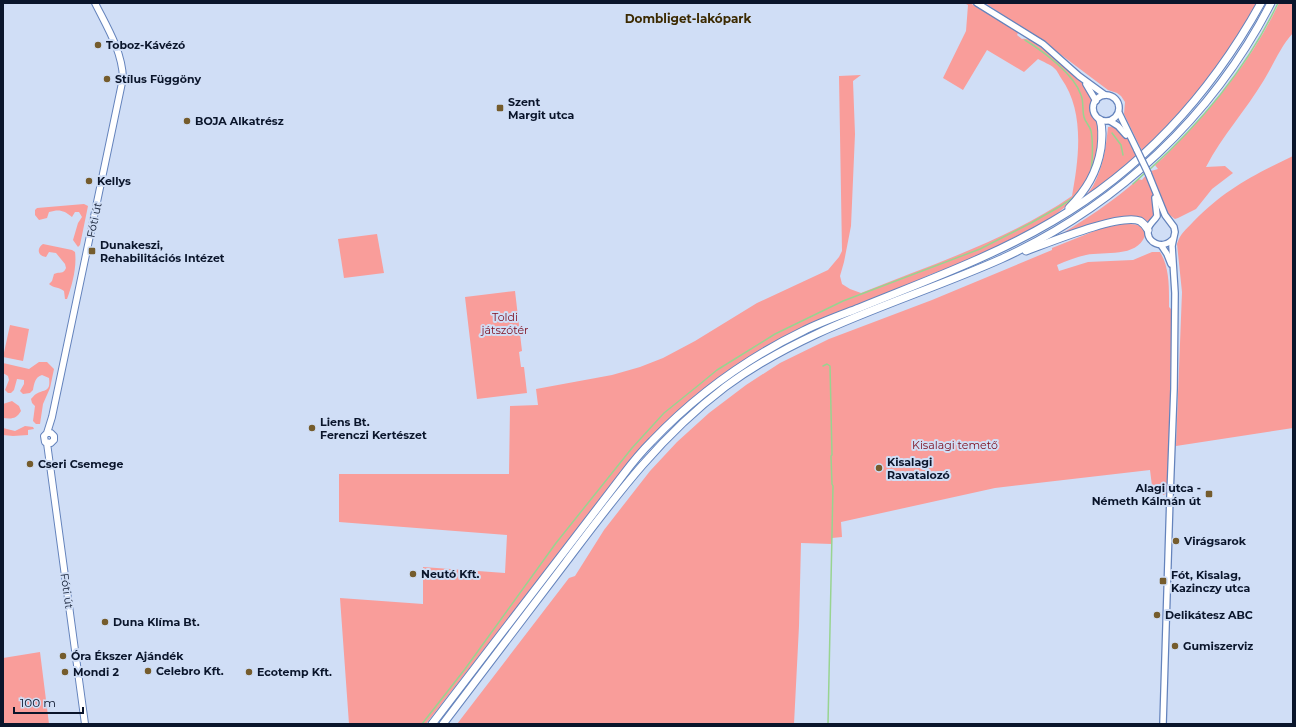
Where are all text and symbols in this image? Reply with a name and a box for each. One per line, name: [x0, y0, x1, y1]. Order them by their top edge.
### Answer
district label: Dombliget-lakópark: [625, 11, 751, 26]
place label: Toboz-Kávézó: [106, 38, 185, 52]
marker: Toboz-Kávézó: [93, 40, 103, 50]
place label: Stílus Függöny: [115, 72, 201, 86]
marker: Stílus Függöny: [102, 74, 112, 84]
place label: Szent Margit utca: [508, 95, 575, 122]
marker: Szent Margit utca: [495, 103, 505, 113]
place label: BOJA Alkatrész: [195, 114, 284, 128]
marker: BOJA Alkatrész: [182, 116, 192, 126]
place label: Kellys: [97, 174, 131, 188]
marker: Kellys: [84, 176, 94, 186]
street label: Fóti út: [83, 201, 105, 239]
place label: Dunakeszi, Rehabilitációs Intézet: [100, 238, 225, 265]
marker: Dunakeszi, Rehabilitációs Intézet: [87, 246, 97, 256]
park label: Toldi játszótér: [480, 310, 529, 337]
place label: Liens Bt. Ferenczi Kertészet: [320, 415, 427, 442]
marker: Liens Bt. Ferenczi Kertészet: [307, 423, 317, 433]
park label: Kisalagi temető: [912, 438, 998, 452]
place label: Kisalagi Ravatalozó: [887, 455, 950, 482]
place label: Cseri Csemege: [38, 457, 123, 471]
marker: Cseri Csemege: [25, 459, 35, 469]
marker: Kisalagi Ravatalozó: [874, 463, 884, 473]
place label: Alagi utca - Németh Kálmán út: [1092, 481, 1201, 508]
marker: Alagi utca - Németh Kálmán út: [1204, 489, 1214, 499]
place label: Virágsarok: [1183, 534, 1247, 548]
marker: Virágsarok: [1171, 536, 1181, 546]
place label: Neutó Kft.: [421, 567, 480, 581]
place label: Fót, Kisalag, Kazinczy utca: [1171, 568, 1250, 595]
marker: Neutó Kft.: [408, 569, 418, 579]
street label: Fóti út: [58, 572, 76, 610]
marker: Fót, Kisalag, Kazinczy utca: [1158, 576, 1168, 586]
place label: Delikátesz ABC: [1165, 608, 1253, 622]
marker: Delikátesz ABC: [1152, 610, 1162, 620]
place label: Duna Klíma Bt.: [113, 615, 200, 629]
marker: Duna Klíma Bt.: [100, 617, 110, 627]
place label: Gumiszerviz: [1183, 639, 1253, 653]
marker: Gumiszerviz: [1170, 641, 1180, 651]
place label: Óra Ékszer Ajándék: [71, 649, 184, 663]
marker: Óra Ékszer Ajándék: [58, 651, 68, 661]
place label: Celebro Kft.: [156, 664, 224, 678]
place label: Mondi 2: [73, 665, 119, 679]
place label: Ecotemp Kft.: [257, 665, 332, 679]
marker: Celebro Kft.: [143, 666, 153, 676]
marker: Mondi 2: [60, 667, 70, 677]
marker: Ecotemp Kft.: [244, 667, 254, 677]
scale bar: [14, 689, 83, 715]
text: 100 m: [20, 695, 56, 710]

